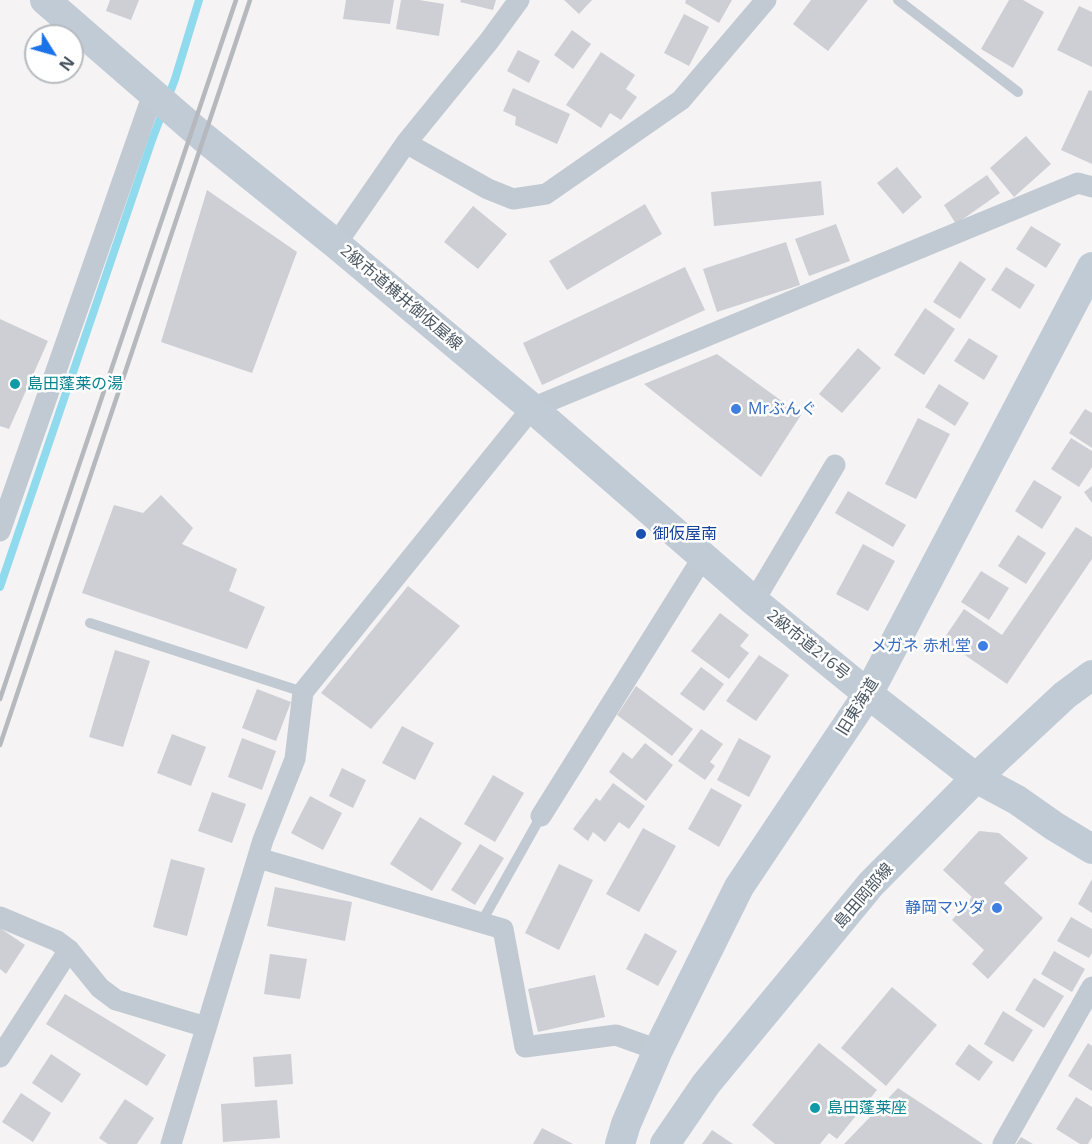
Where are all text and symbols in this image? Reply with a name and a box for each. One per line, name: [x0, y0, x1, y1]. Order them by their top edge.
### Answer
north arrow: [24, 24, 84, 84]
text: N: [54, 52, 79, 75]
street label: 2級市道横井御仮屋線: [336, 241, 466, 355]
place label: 島田蓬莱の湯: [27, 374, 123, 394]
marker: 島田蓬莱の湯: [8, 377, 22, 391]
place label: Mrぶんぐ: [748, 399, 817, 419]
marker: Mrぶんぐ: [729, 402, 743, 416]
place label: 御仮屋南: [653, 524, 717, 544]
marker: 御仮屋南: [634, 527, 648, 541]
street label: 2級市道216号: [763, 606, 853, 684]
place label: メガネ 赤札堂: [871, 636, 971, 656]
marker: メガネ 赤札堂: [976, 639, 990, 653]
street label: 旧東海道: [833, 675, 883, 739]
street label: 島田岡部線: [831, 860, 897, 932]
place label: 静岡マツダ: [905, 898, 985, 918]
marker: 静岡マツダ: [990, 901, 1004, 915]
place label: 島田蓬莱座: [827, 1098, 907, 1118]
marker: 島田蓬莱座: [808, 1101, 822, 1115]

